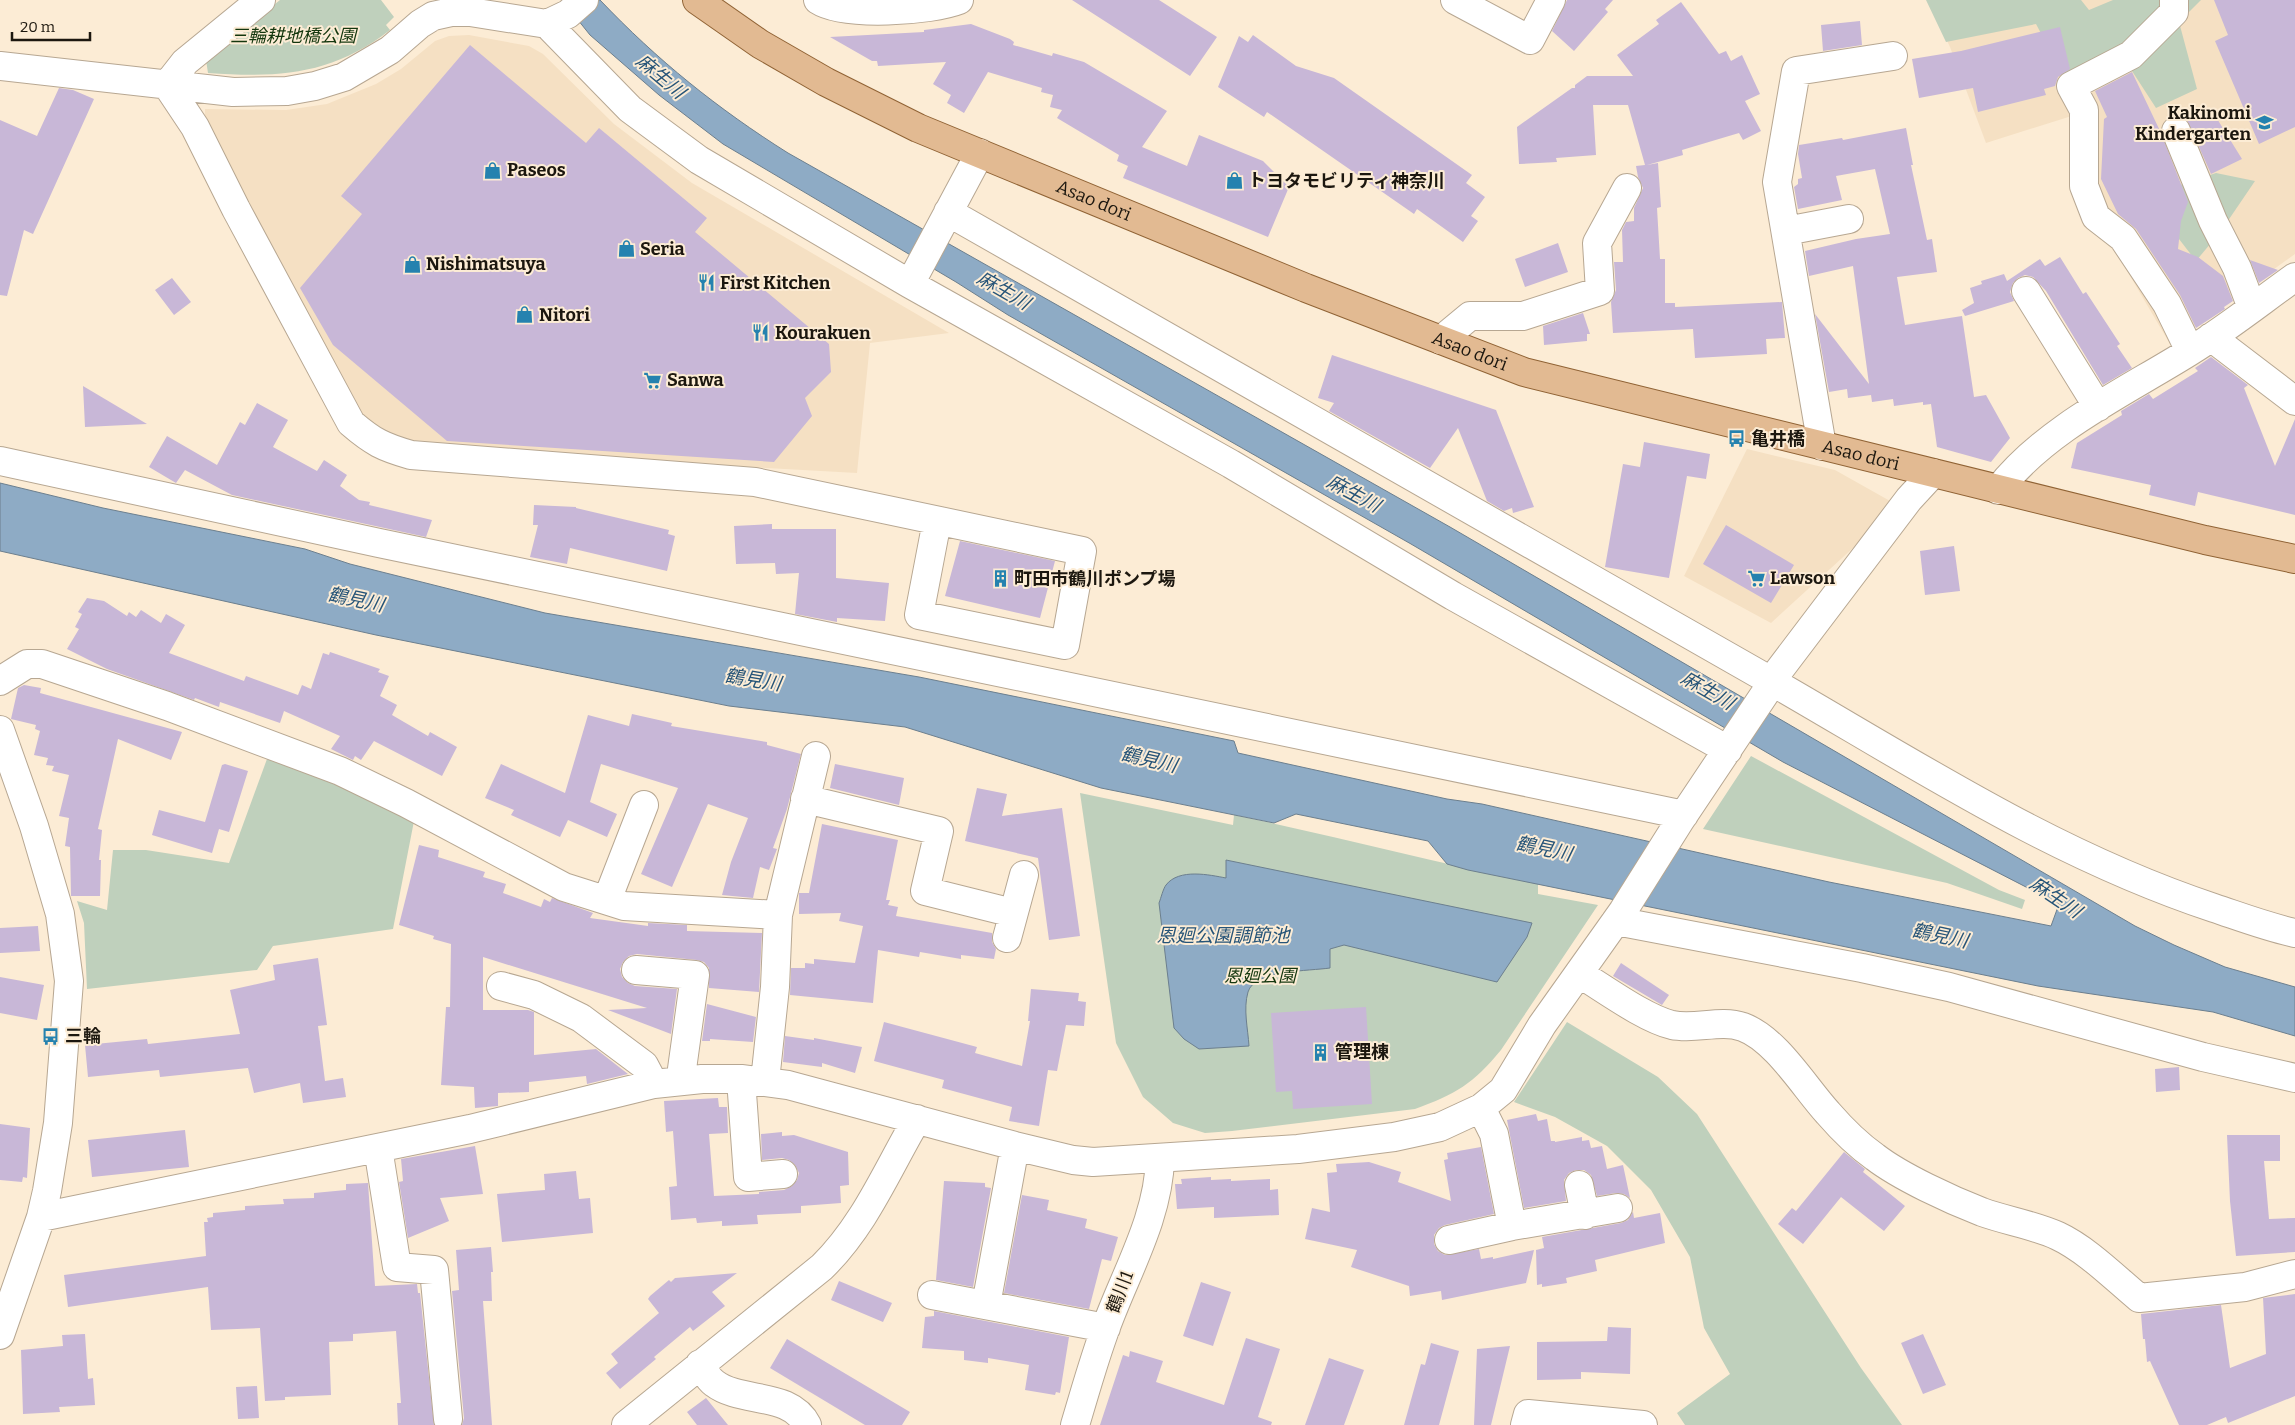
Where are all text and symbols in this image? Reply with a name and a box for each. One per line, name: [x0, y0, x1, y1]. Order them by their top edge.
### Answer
scale bar: [12, 10, 90, 42]
text: 20 m: [20, 18, 56, 36]
park label: 三輪耕地橋公園: [230, 25, 359, 47]
water label: 麻生川: [631, 49, 691, 105]
place label: Kakinomi Kindergarten: [2135, 102, 2251, 145]
school or university icon: Kakinomi Kindergarten: [2255, 113, 2275, 133]
place label: Paseos: [507, 159, 566, 181]
shop icon: Paseos: [483, 160, 503, 180]
place label: トヨタモビリティ神奈川: [1248, 170, 1445, 192]
shop icon: トヨタモビリティ神奈川: [1224, 171, 1244, 191]
street label: Asao dori: [1053, 175, 1135, 226]
place label: Seria: [640, 238, 685, 260]
shop icon: Seria: [616, 239, 636, 259]
place label: Nishimatsuya: [426, 253, 546, 275]
shop icon: Nishimatsuya: [402, 254, 422, 274]
water label: 麻生川: [973, 266, 1036, 316]
place label: First Kitchen: [720, 272, 831, 294]
restaurant icon: First Kitchen: [696, 273, 716, 293]
place label: Nitori: [539, 304, 590, 326]
shop icon: Nitori: [515, 305, 535, 325]
place label: Kourakuen: [775, 322, 871, 344]
restaurant icon: Kourakuen: [751, 323, 771, 343]
street label: Asao dori: [1429, 327, 1511, 376]
place label: Sanwa: [667, 369, 724, 391]
supermarket icon: Sanwa: [643, 370, 663, 390]
place label: 亀井橋: [1751, 428, 1805, 450]
bus stop icon: 亀井橋: [1727, 429, 1747, 449]
street label: Asao dori: [1820, 435, 1902, 475]
water label: 麻生川: [1323, 470, 1386, 518]
place label: Lawson: [1770, 567, 1835, 589]
place label: 町田市鶴川ポンプ場: [1014, 568, 1175, 590]
supermarket icon: Lawson: [1746, 568, 1766, 588]
building icon: 町田市鶴川ポンプ場: [990, 569, 1010, 589]
water label: 鶴見川: [326, 582, 388, 617]
water label: 鶴見川: [723, 664, 785, 696]
water label: 麻生川: [1677, 666, 1740, 716]
water label: 鶴見川: [1119, 742, 1181, 778]
water label: 鶴見川: [1514, 831, 1576, 866]
water label: 麻生川: [2026, 872, 2087, 924]
water label: 鶴見川: [1910, 918, 1972, 953]
water label: 恩廻公園調節池: [1156, 924, 1291, 947]
park label: 恩廻公園: [1224, 965, 1299, 987]
place label: 三輪: [65, 1025, 101, 1047]
bus stop icon: 三輪: [41, 1026, 61, 1046]
place label: 管理棟: [1335, 1041, 1389, 1063]
building icon: 管理棟: [1311, 1042, 1331, 1062]
street label: 鶴川1: [1102, 1267, 1138, 1316]

